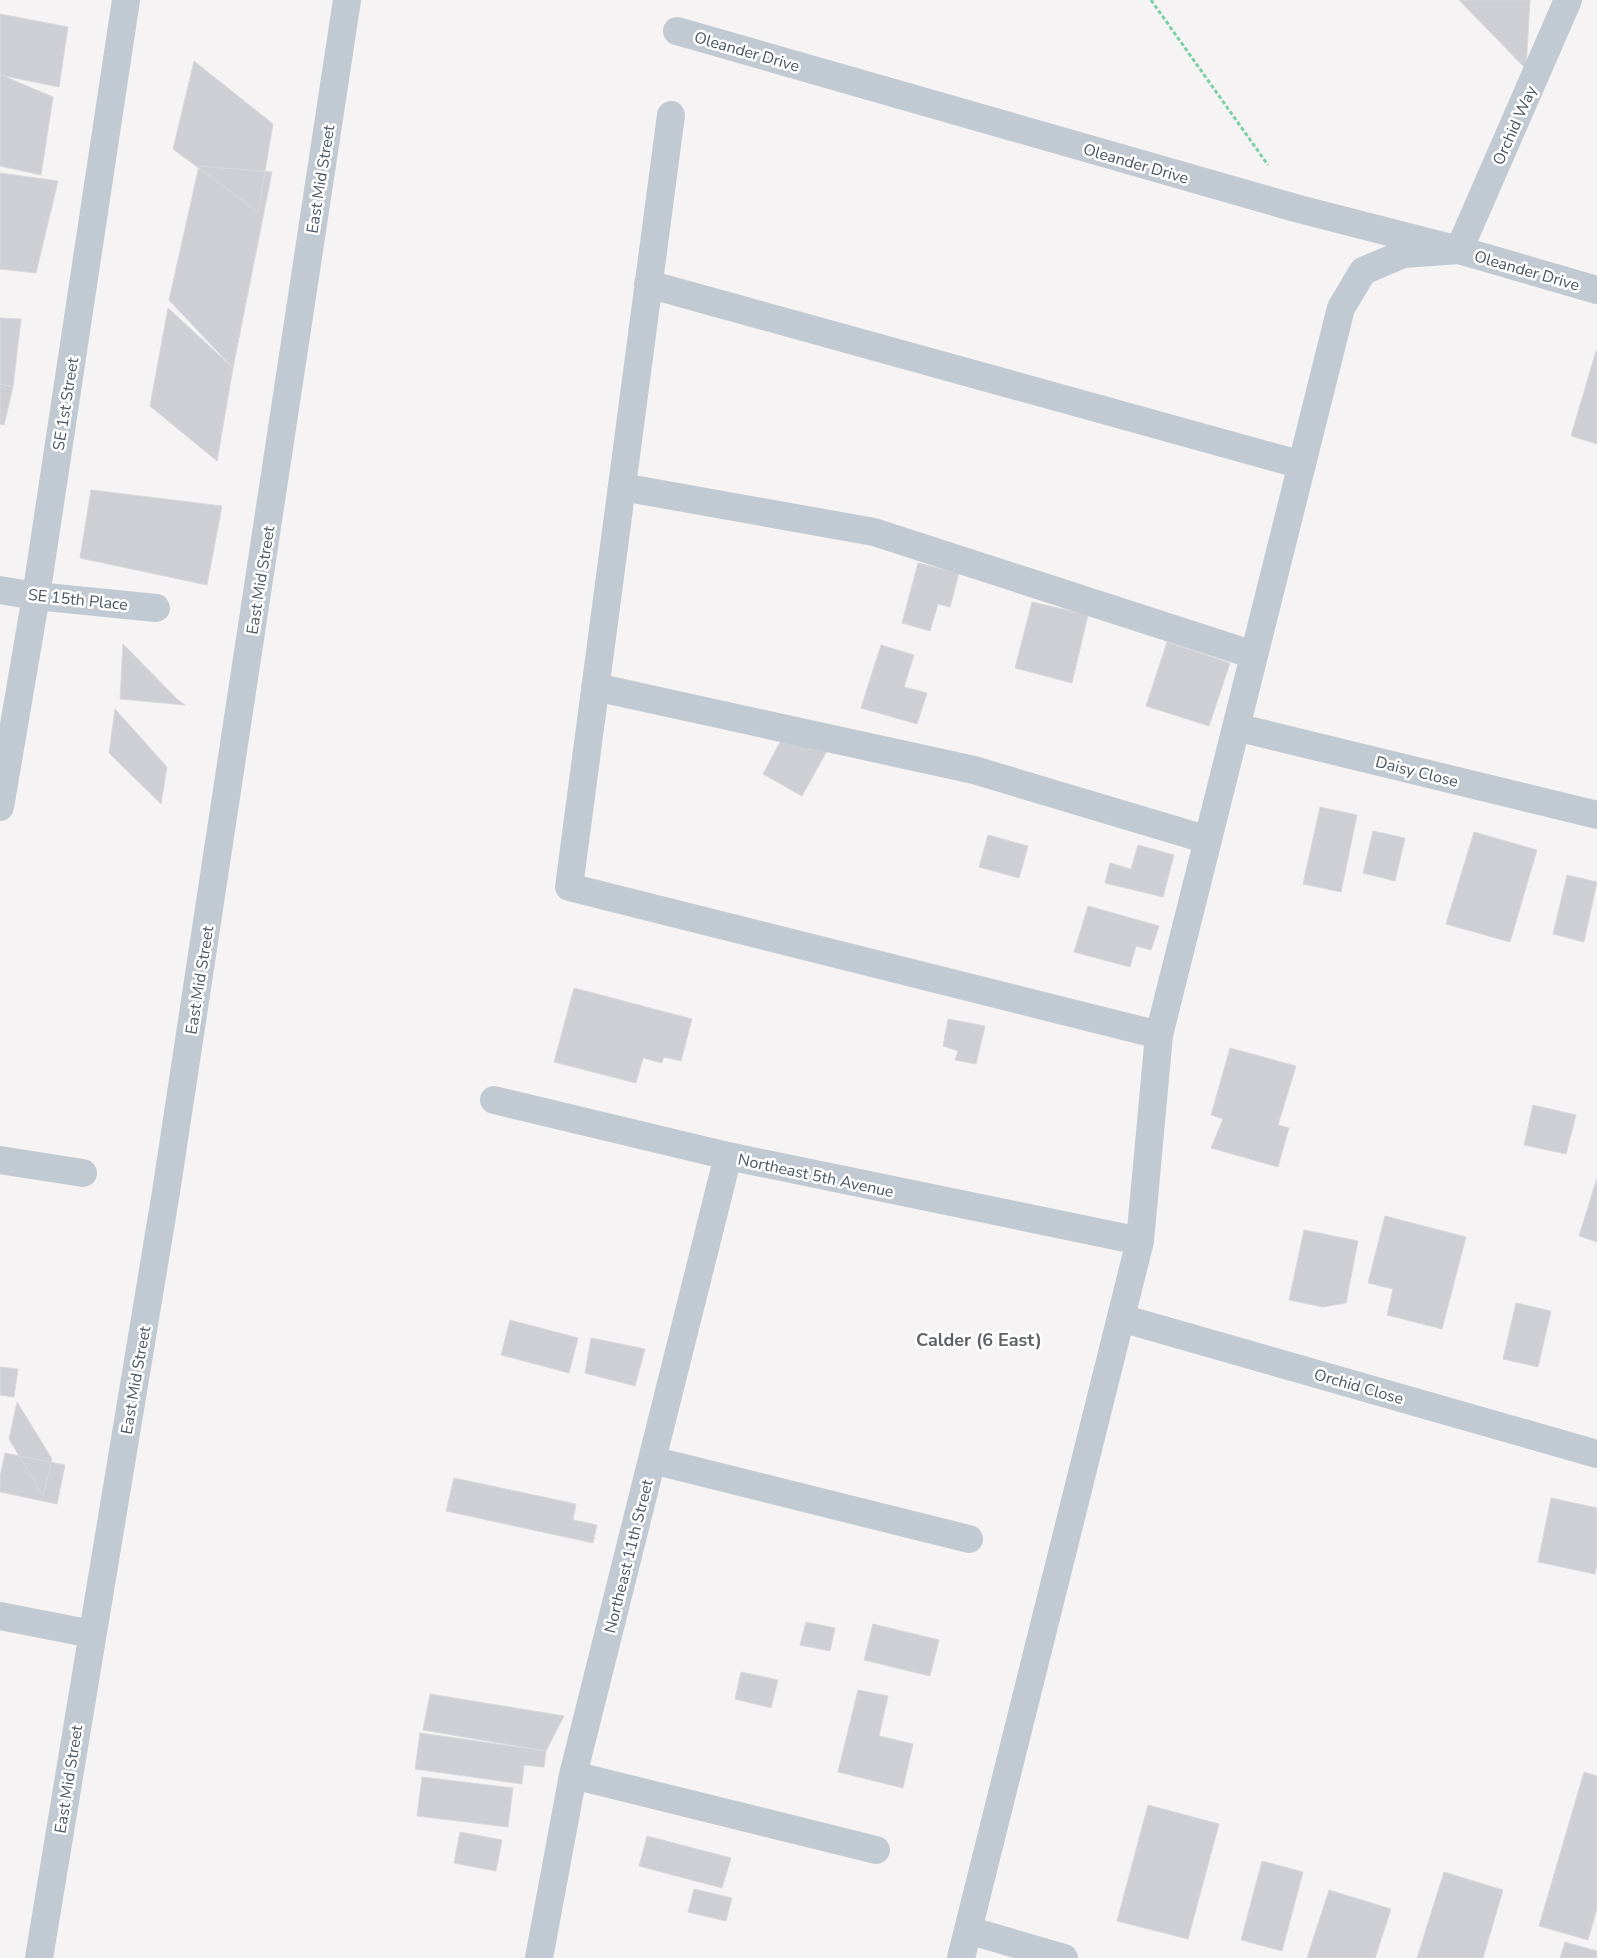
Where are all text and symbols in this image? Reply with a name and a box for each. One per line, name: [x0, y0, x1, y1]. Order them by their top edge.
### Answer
street label: Oleander Drive: [691, 26, 802, 78]
street label: Orchid Way: [1488, 81, 1543, 169]
street label: East Mid Street: [302, 123, 340, 235]
street label: Oleander Drive: [1080, 138, 1191, 190]
street label: Oleander Drive: [1471, 245, 1582, 297]
street label: SE 1st Street: [48, 356, 84, 452]
street label: East Mid Street: [242, 524, 280, 636]
street label: SE 15th Place: [27, 584, 129, 616]
street label: Daisy Close: [1373, 751, 1460, 793]
street label: East Mid Street: [181, 924, 219, 1036]
street label: Northeast 5th Avenue: [736, 1149, 896, 1203]
street label: East Mid Street: [116, 1324, 156, 1436]
district label: Calder (6 East): [916, 1328, 1042, 1352]
street label: Orchid Close: [1311, 1364, 1406, 1410]
street label: Northeast 11th Street: [599, 1477, 659, 1635]
street label: East Mid Street: [50, 1723, 88, 1835]

